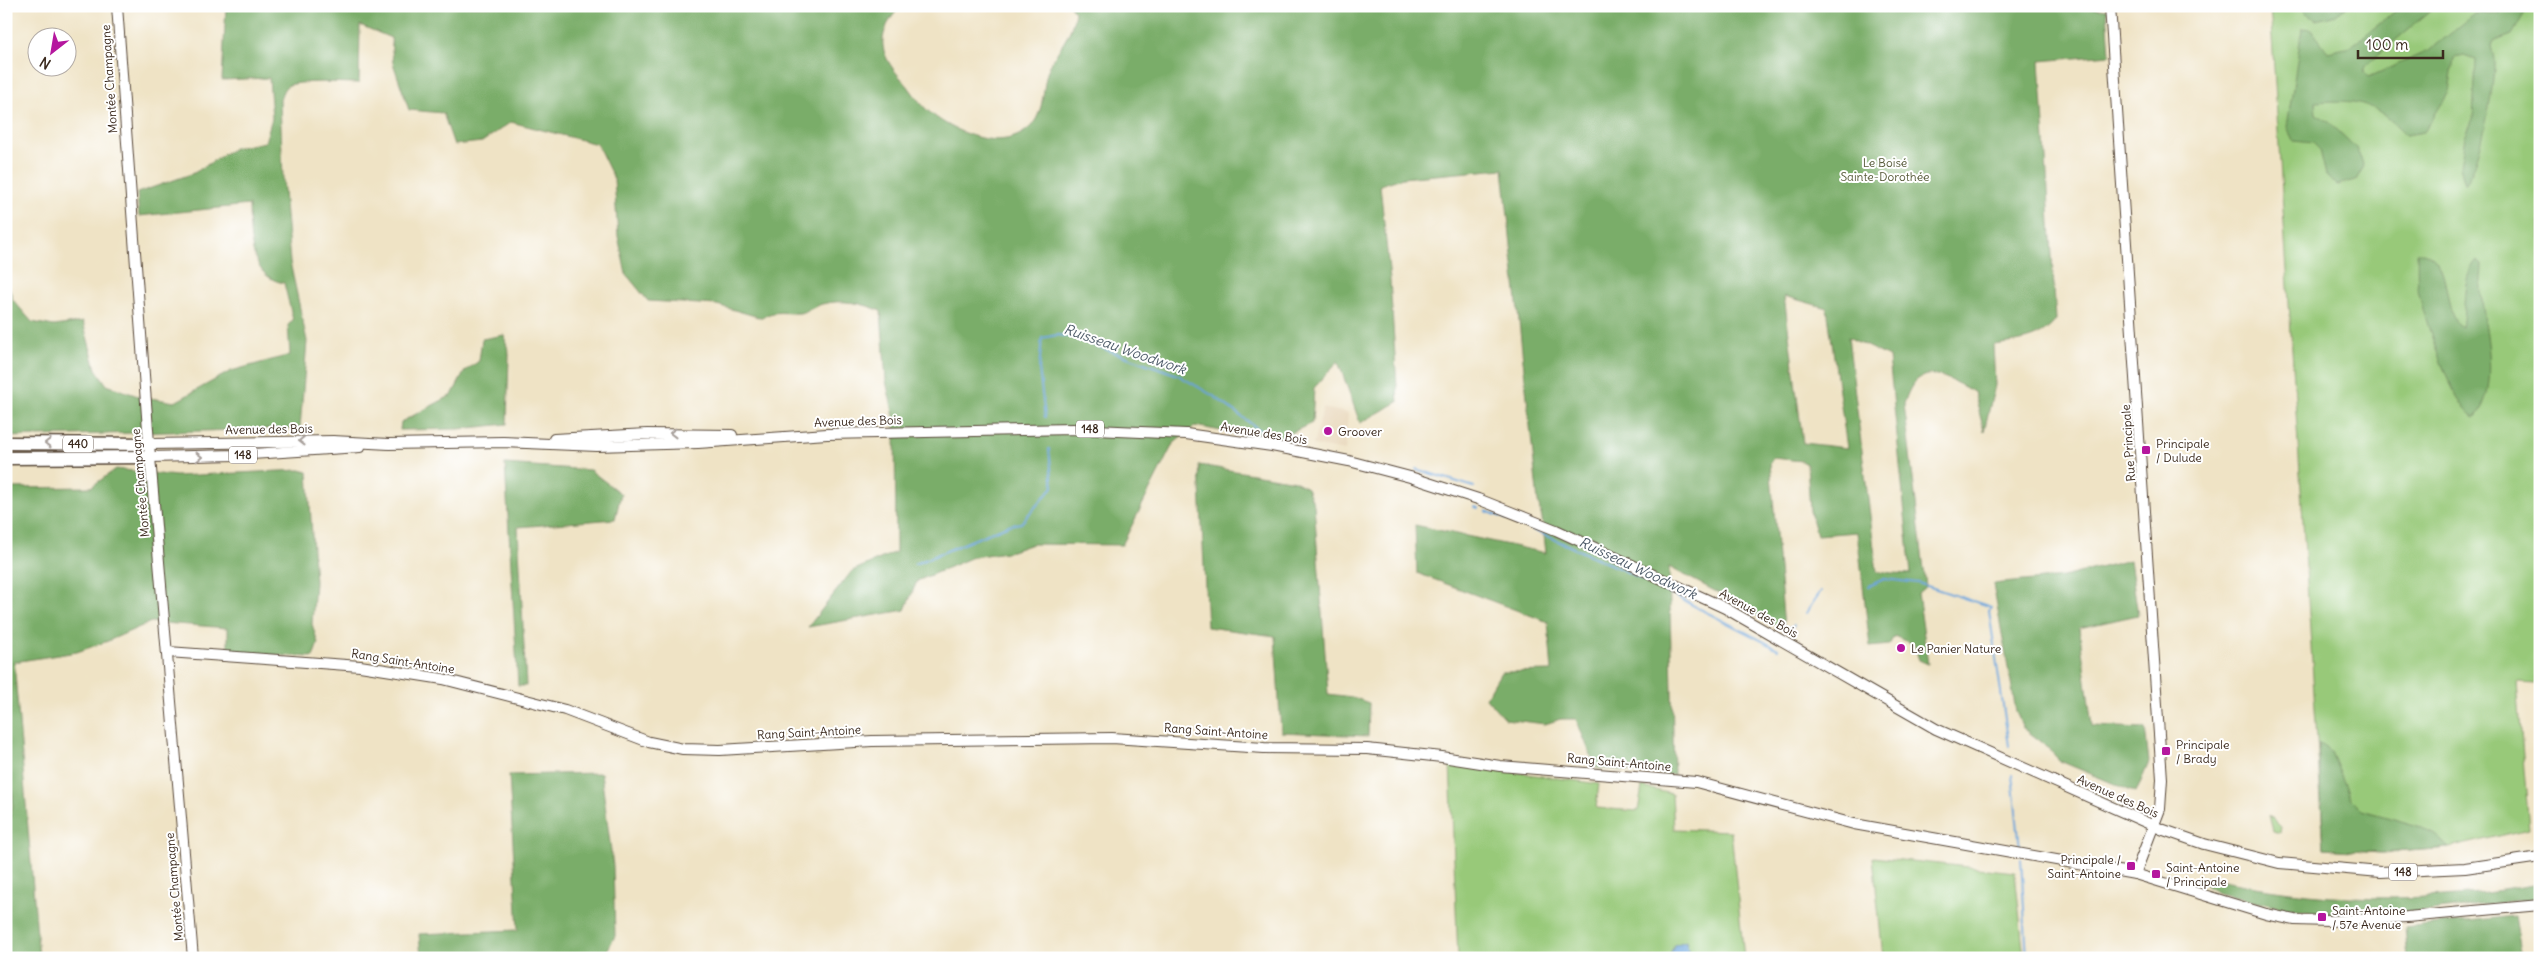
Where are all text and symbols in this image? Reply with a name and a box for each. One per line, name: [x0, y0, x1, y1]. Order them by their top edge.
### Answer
street label: Montée Champagne: [98, 24, 120, 134]
north arrow: [28, 28, 78, 78]
scale bar: [2358, 28, 2444, 60]
text: 100 m: [2366, 35, 2408, 54]
text: N: [37, 53, 54, 73]
park label: Le Boisé Sainte-Dorothée: [1840, 155, 1930, 184]
water label: Ruisseau Woodwork: [1062, 320, 1189, 379]
street label: Rue Principale: [2118, 404, 2138, 482]
street label: Avenue des Bois: [814, 412, 902, 430]
street label: Avenue des Bois: [1220, 419, 1308, 447]
road number: 148: [1076, 420, 1104, 438]
street label: Avenue des Bois: [225, 421, 313, 437]
place label: Groover: [1338, 424, 1382, 439]
marker: Groover: [1322, 425, 1334, 437]
street label: Montée Champagne: [128, 428, 152, 538]
one-way arrow: [669, 428, 676, 438]
road number: 440: [63, 436, 93, 452]
one-way arrow: [298, 436, 306, 446]
place label: Principale / Dulude: [2156, 436, 2209, 465]
one-way arrow: [44, 438, 52, 449]
marker: Principale / Dulude: [2140, 444, 2152, 456]
road number: 148: [229, 446, 257, 464]
one-way arrow: [195, 451, 203, 462]
water label: Ruisseau Woodwork: [1576, 533, 1700, 604]
street label: Avenue des Bois: [1717, 585, 1801, 641]
place label: Le Panier Nature: [1911, 641, 2001, 656]
marker: Le Panier Nature: [1895, 642, 1907, 654]
street label: Rang Saint-Antoine: [350, 645, 456, 677]
street label: Rang Saint-Antoine: [1163, 720, 1269, 742]
street label: Rang Saint-Antoine: [757, 722, 861, 742]
place label: Principale / Brady: [2176, 737, 2229, 766]
marker: Principale / Brady: [2160, 745, 2172, 757]
street label: Rang Saint-Antoine: [1566, 750, 1672, 774]
street label: Avenue des Bois: [2075, 771, 2161, 821]
street label: Montée Champagne: [162, 832, 186, 942]
place label: Principale / Saint-Antoine: [2048, 852, 2121, 881]
marker: Principale / Saint-Antoine: [2125, 860, 2137, 872]
place label: Saint-Antoine / Principale: [2166, 860, 2239, 889]
road number: 148: [2389, 864, 2417, 880]
marker: Saint-Antoine / Principale: [2150, 868, 2162, 880]
place label: Saint-Antoine / 57e Avenue: [2332, 903, 2405, 932]
marker: Saint-Antoine / 57e Avenue: [2316, 911, 2328, 923]

